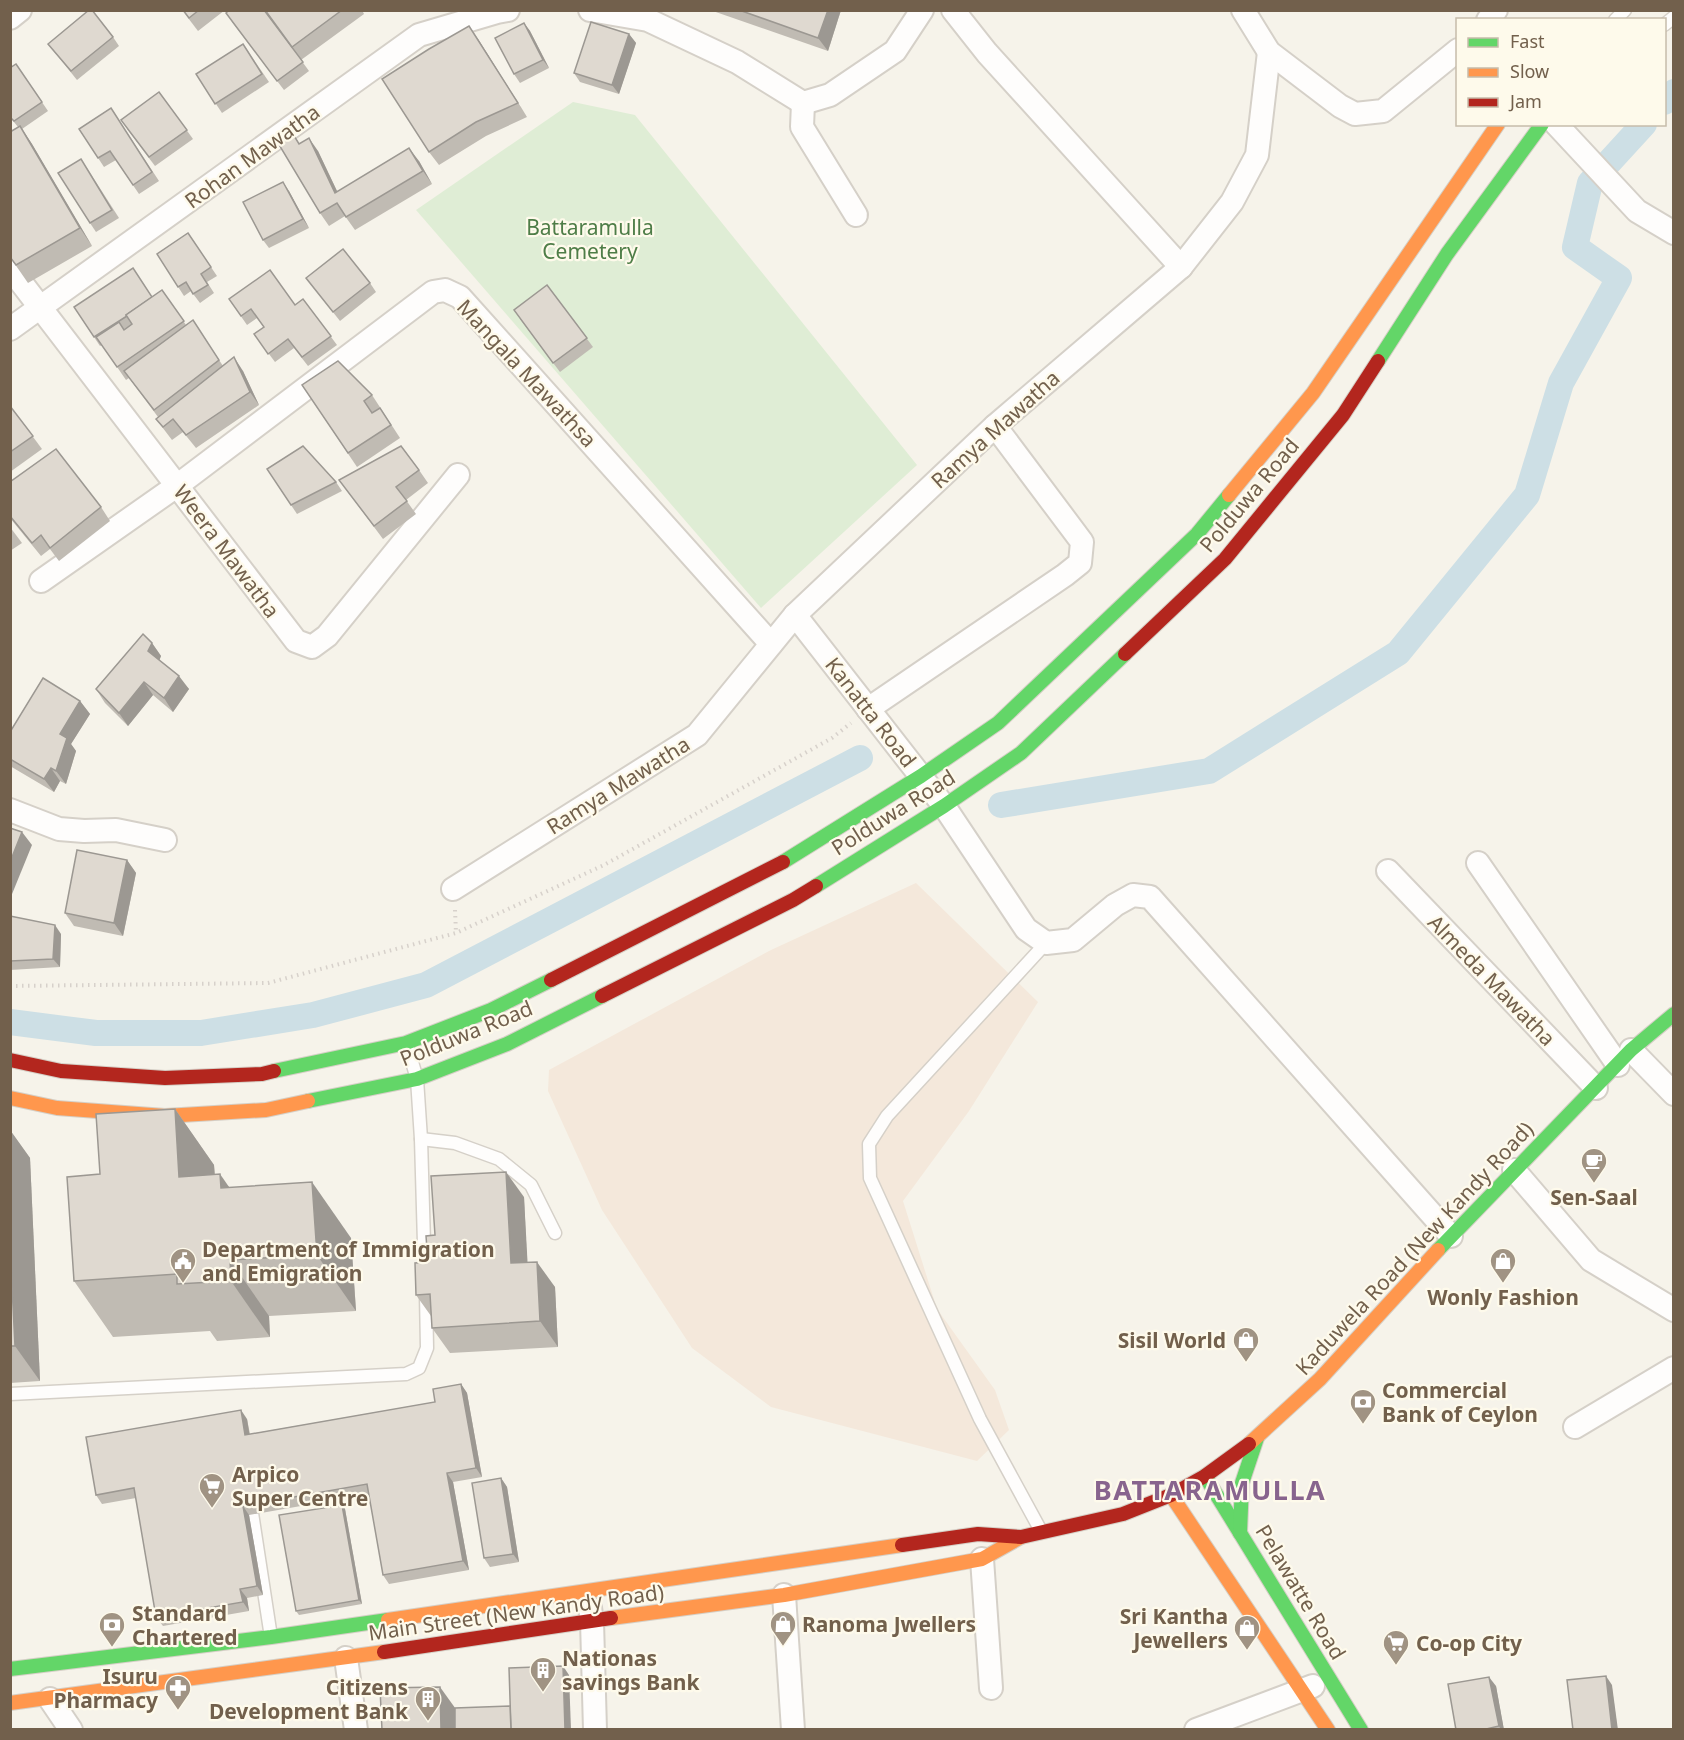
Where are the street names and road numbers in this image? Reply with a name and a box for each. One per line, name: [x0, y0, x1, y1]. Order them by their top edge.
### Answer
street label: Rohan Mawatha: [179, 98, 325, 214]
street label: Mangala Mawathsa: [451, 293, 603, 453]
street label: Ramya Mawatha: [925, 364, 1065, 494]
street label: Polduwa Road: [1193, 432, 1305, 558]
street label: Weera Mawatha: [168, 479, 286, 623]
street label: Kanatta Road: [819, 651, 923, 773]
street label: Ramya Mawatha: [541, 730, 695, 840]
street label: Polduwa Road: [826, 763, 960, 861]
street label: Almeda Mawatha: [1422, 908, 1562, 1052]
street label: Polduwa Road: [395, 994, 537, 1072]
street label: Kaduwela Road (New Kandy Road): [1289, 1115, 1539, 1381]
street label: Pelawatte Road: [1250, 1519, 1352, 1665]
street label: Main Street (New Kandy Road): [366, 1577, 666, 1647]

